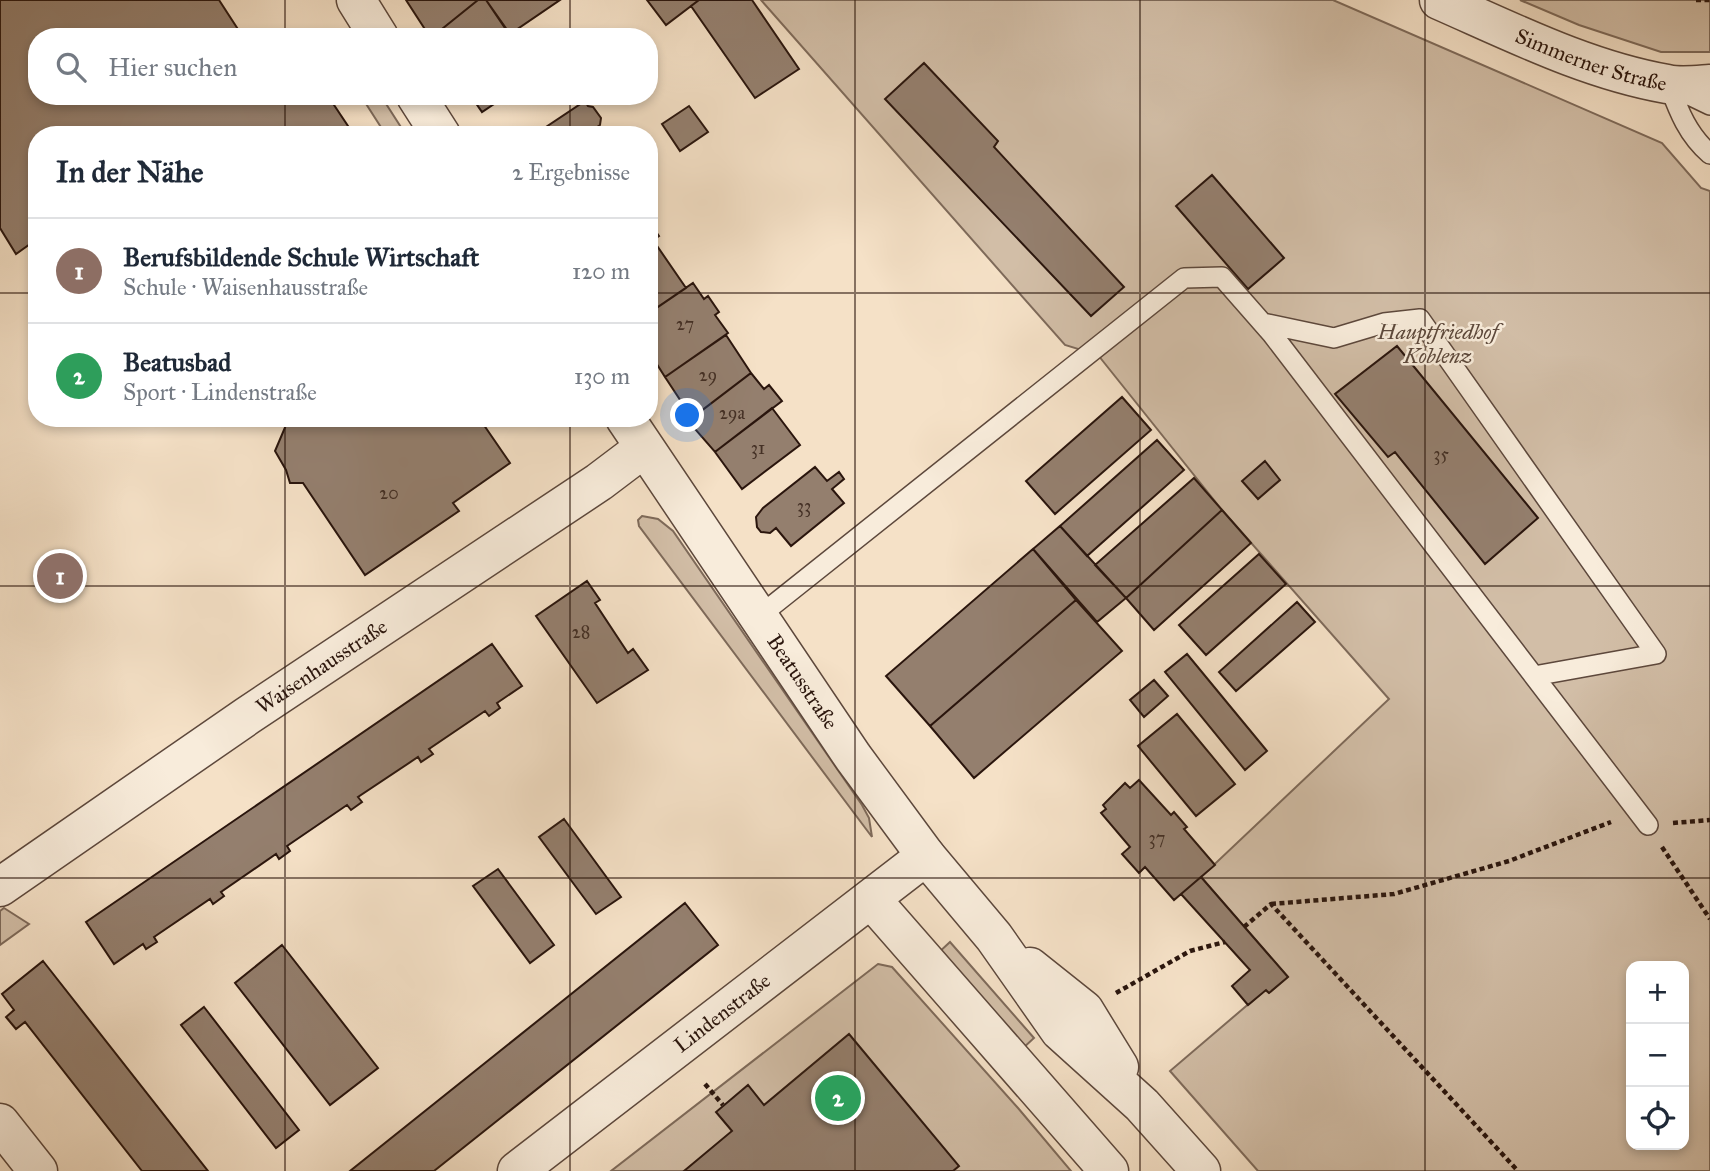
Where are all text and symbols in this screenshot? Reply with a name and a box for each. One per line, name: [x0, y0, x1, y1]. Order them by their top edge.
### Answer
street label: Simmerner Straße: [1511, 23, 1669, 97]
search box: [28, 28, 658, 105]
icon: search: [52, 48, 90, 86]
text: Hier suchen: [108, 51, 237, 83]
text: In der Nähe: [56, 154, 204, 190]
text: 2 Ergebnisse: [512, 158, 630, 186]
text: Berufsbildende Schule Wirtschaft: [123, 241, 479, 273]
text: 1: [74, 257, 84, 285]
text: 120 m: [572, 257, 630, 285]
text: Schule · Waisenhausstraße: [123, 273, 368, 301]
house number: 27: [676, 313, 694, 335]
park label: Hauptfriedhof Koblenz: [1377, 319, 1504, 369]
text: Beatusbad: [123, 346, 231, 378]
text: 2: [73, 362, 85, 390]
text: 130 m: [574, 362, 630, 390]
house number: 29: [699, 364, 717, 386]
text: Sport · Lindenstraße: [123, 378, 317, 406]
your location: [670, 398, 704, 432]
house number: 29a: [719, 402, 745, 424]
house number: 31: [751, 437, 765, 459]
house number: 35: [1433, 443, 1449, 465]
house number: 20: [379, 482, 399, 504]
house number: 33: [797, 495, 811, 517]
pin: 1: [37, 550, 83, 602]
street label: Waisenhausstraße: [251, 613, 392, 719]
house number: 28: [572, 621, 590, 643]
street label: Beatusstraße: [761, 629, 844, 735]
house number: 37: [1149, 827, 1165, 849]
map controls: [1626, 961, 1689, 1150]
button: +: [1626, 961, 1689, 1024]
street label: Lindenstraße: [669, 967, 776, 1058]
button: −: [1626, 1024, 1689, 1087]
pin: 2: [815, 1072, 861, 1124]
button: locate: [1626, 1087, 1689, 1150]

